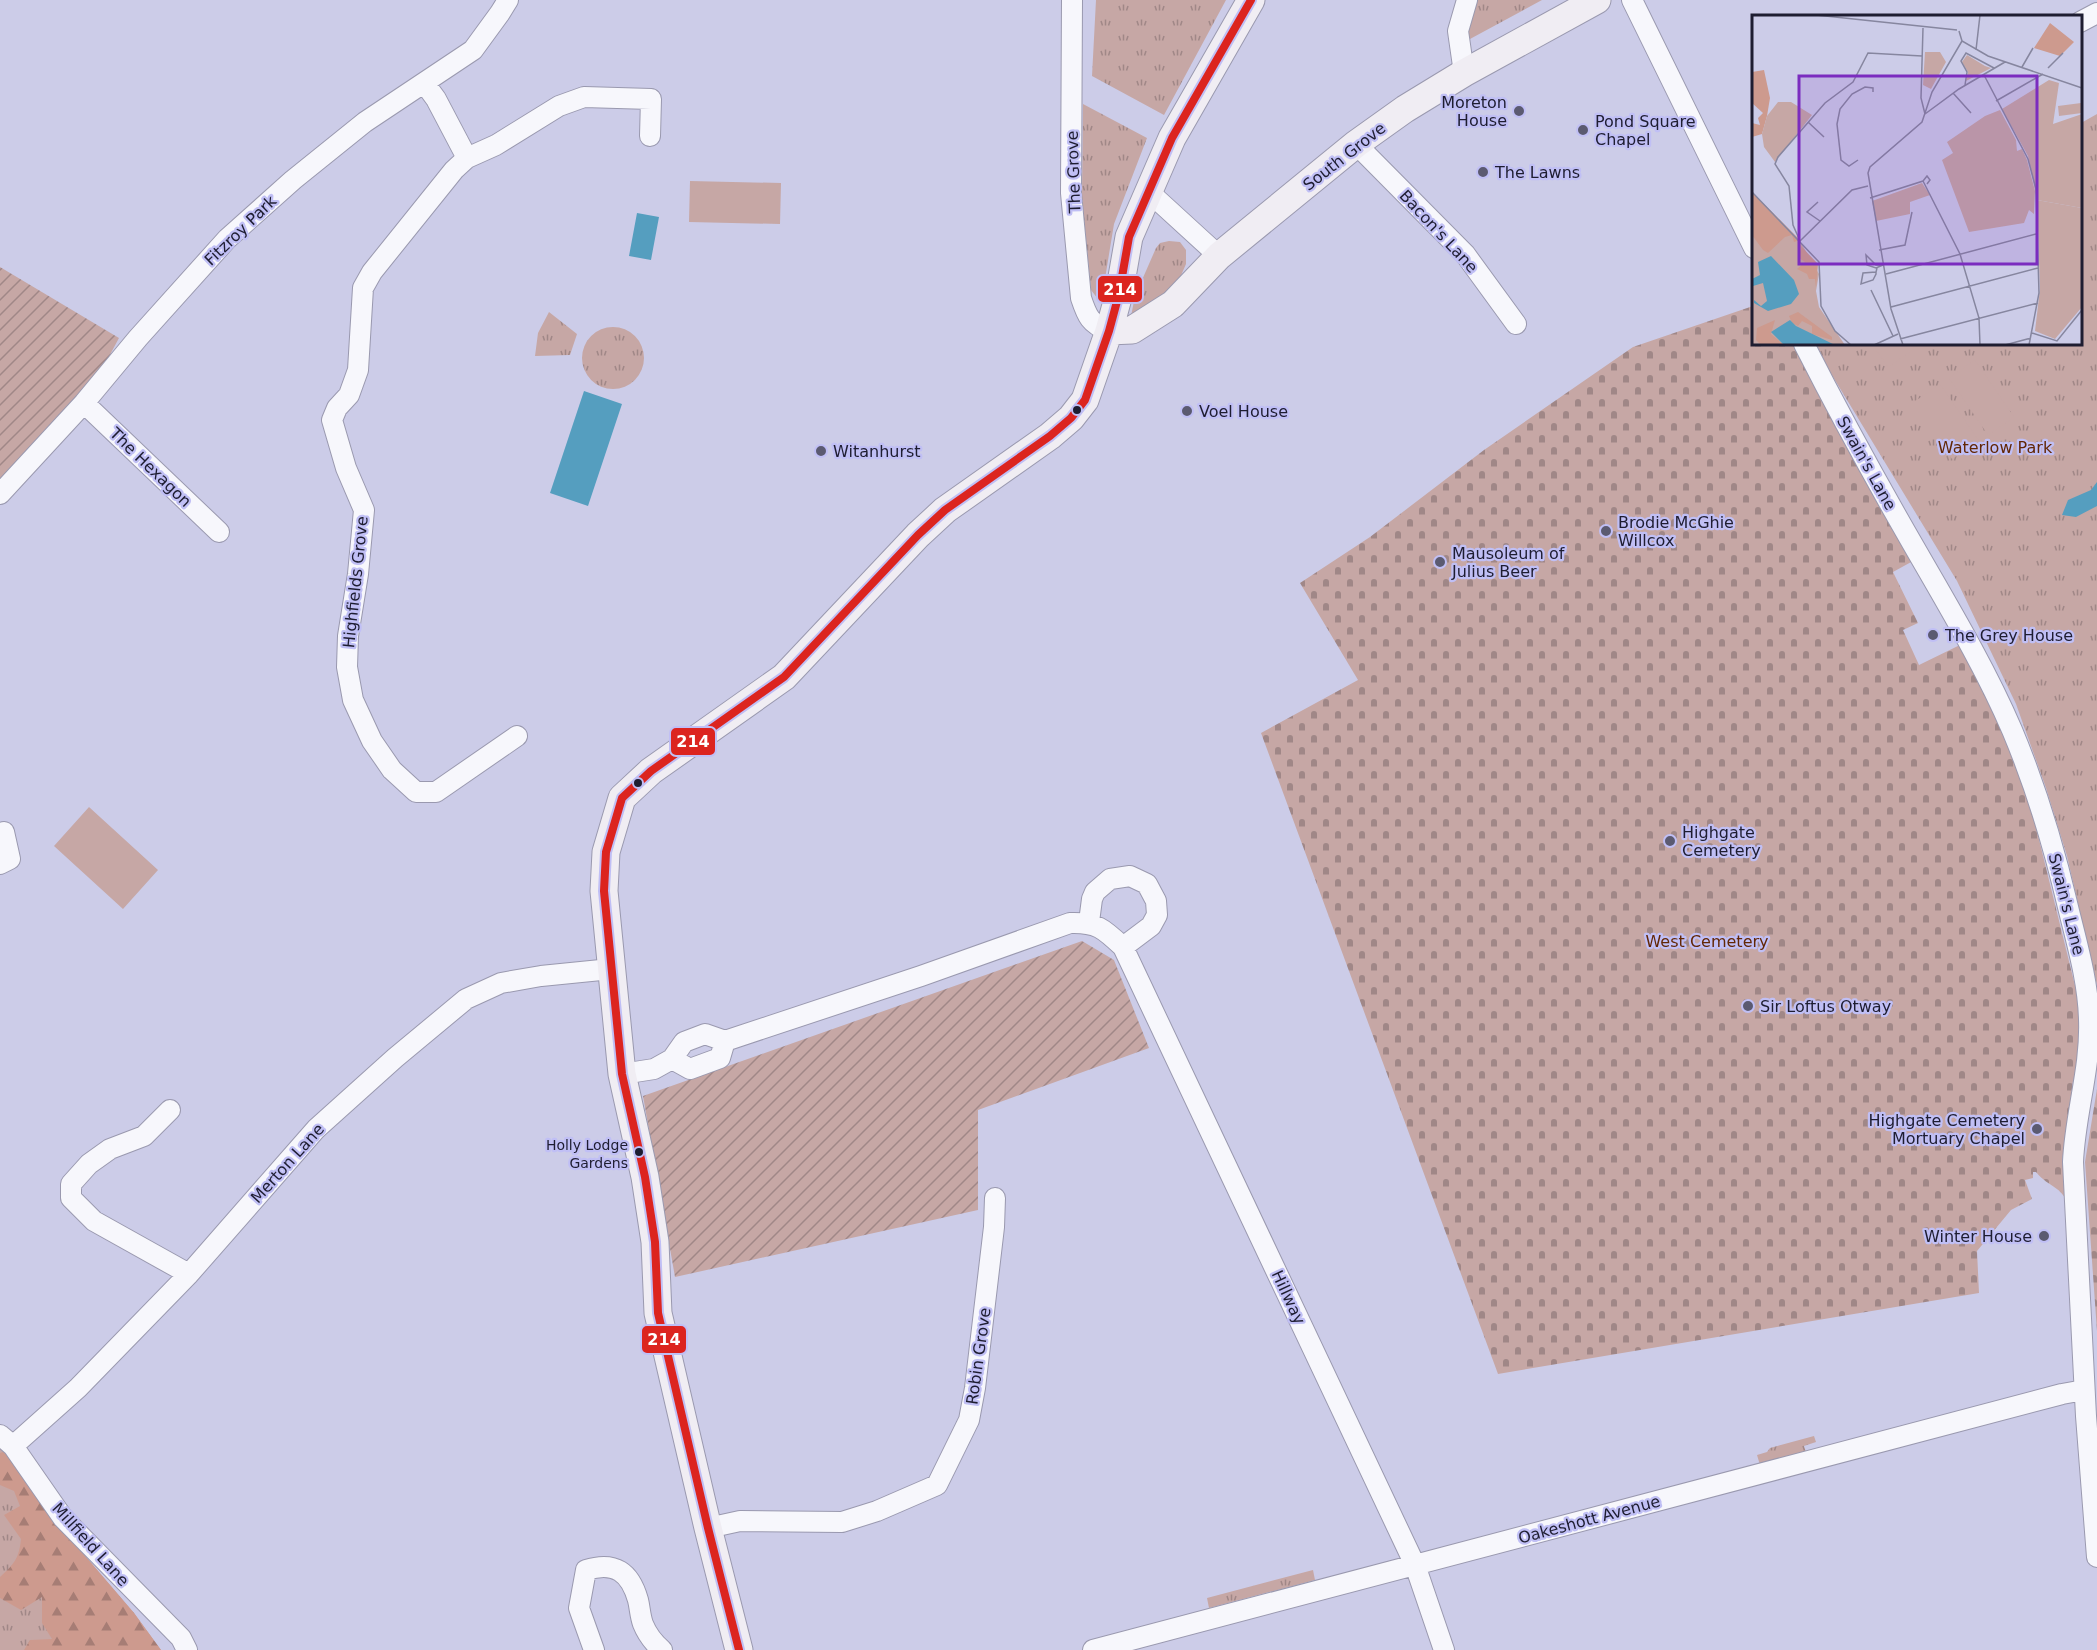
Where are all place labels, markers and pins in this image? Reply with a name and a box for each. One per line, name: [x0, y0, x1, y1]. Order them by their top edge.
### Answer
place label: Moreton House: [1441, 93, 1507, 130]
marker: Moreton House: [1512, 104, 1526, 118]
place label: Pond Square Chapel: [1595, 112, 1696, 149]
marker: Pond Square Chapel: [1576, 123, 1590, 137]
place label: The Lawns: [1494, 163, 1580, 182]
marker: The Lawns: [1476, 165, 1490, 179]
place label: Voel House: [1199, 402, 1288, 421]
unlabelled marker: [1071, 404, 1083, 416]
marker: Voel House: [1180, 404, 1194, 418]
place label: Witanhurst: [833, 442, 921, 461]
marker: Witanhurst: [814, 444, 828, 458]
place label: Brodie McGhie Willcox: [1618, 513, 1734, 550]
marker: Brodie McGhie Willcox: [1599, 524, 1613, 538]
place label: Mausoleum of Julius Beer: [1451, 544, 1565, 581]
marker: Mausoleum of Julius Beer: [1433, 555, 1447, 569]
place label: The Grey House: [1944, 626, 2073, 645]
marker: The Grey House: [1926, 628, 1940, 642]
unlabelled marker: [632, 777, 644, 789]
place label: Highgate Cemetery: [1682, 823, 1761, 860]
marker: Highgate Cemetery: [1663, 834, 1677, 848]
place label: Sir Loftus Otway: [1760, 997, 1891, 1016]
marker: Sir Loftus Otway: [1741, 999, 1755, 1013]
place label: Highgate Cemetery Mortuary Chapel: [1868, 1111, 2025, 1148]
marker: Highgate Cemetery Mortuary Chapel: [2030, 1122, 2044, 1136]
place label: Holly Lodge Gardens: [546, 1137, 628, 1171]
marker: Holly Lodge Gardens: [633, 1146, 645, 1158]
place label: Winter House: [1924, 1227, 2032, 1246]
marker: Winter House: [2037, 1229, 2051, 1243]

